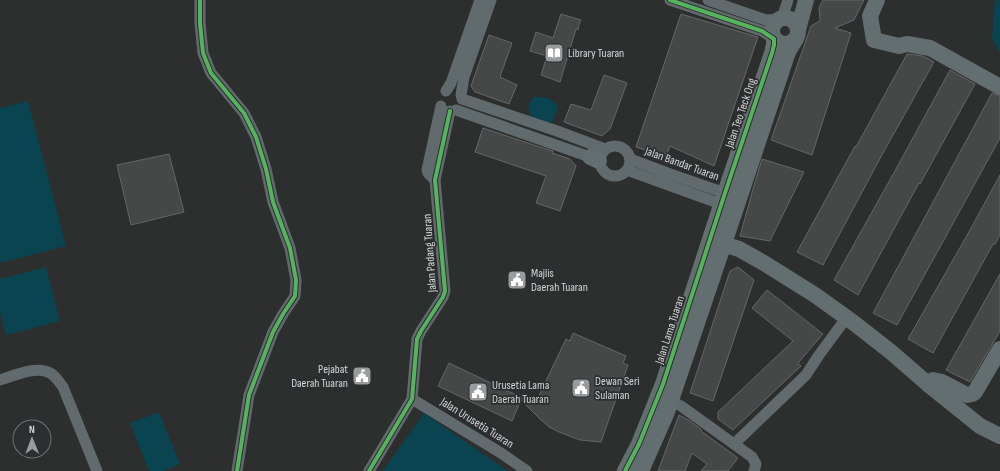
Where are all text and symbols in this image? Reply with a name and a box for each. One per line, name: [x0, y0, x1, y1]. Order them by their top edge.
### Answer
library icon: Library Tuaran: [543, 42, 565, 64]
place label: Library Tuaran: [568, 46, 624, 61]
street label: Jalan Teo Teck Ong: [722, 76, 760, 151]
street label: Jalan Bandar Tuaran: [642, 143, 721, 184]
street label: Jalan Padang Tuaran: [420, 213, 440, 294]
place label: Majlis Daerah Tuaran: [531, 266, 588, 295]
public building icon: Majlis Daerah Tuaran: [506, 269, 528, 291]
street label: Jalan Lama Tuaran: [652, 294, 688, 367]
place label: Pejabat Daerah Tuaran: [291, 362, 348, 391]
public building icon: Pejabat Daerah Tuaran: [351, 365, 373, 387]
place label: Dewan Seri Sulaman: [595, 374, 640, 403]
public building icon: Dewan Seri Sulaman: [570, 377, 592, 399]
place label: Urusetia Lama Daerah Tuaran: [492, 378, 550, 407]
public building icon: Urusetia Lama Daerah Tuaran: [467, 381, 489, 403]
street label: Jalan Urusetia Tuaran: [437, 394, 516, 451]
north arrow: [12, 419, 52, 459]
text: N: [29, 423, 35, 436]

